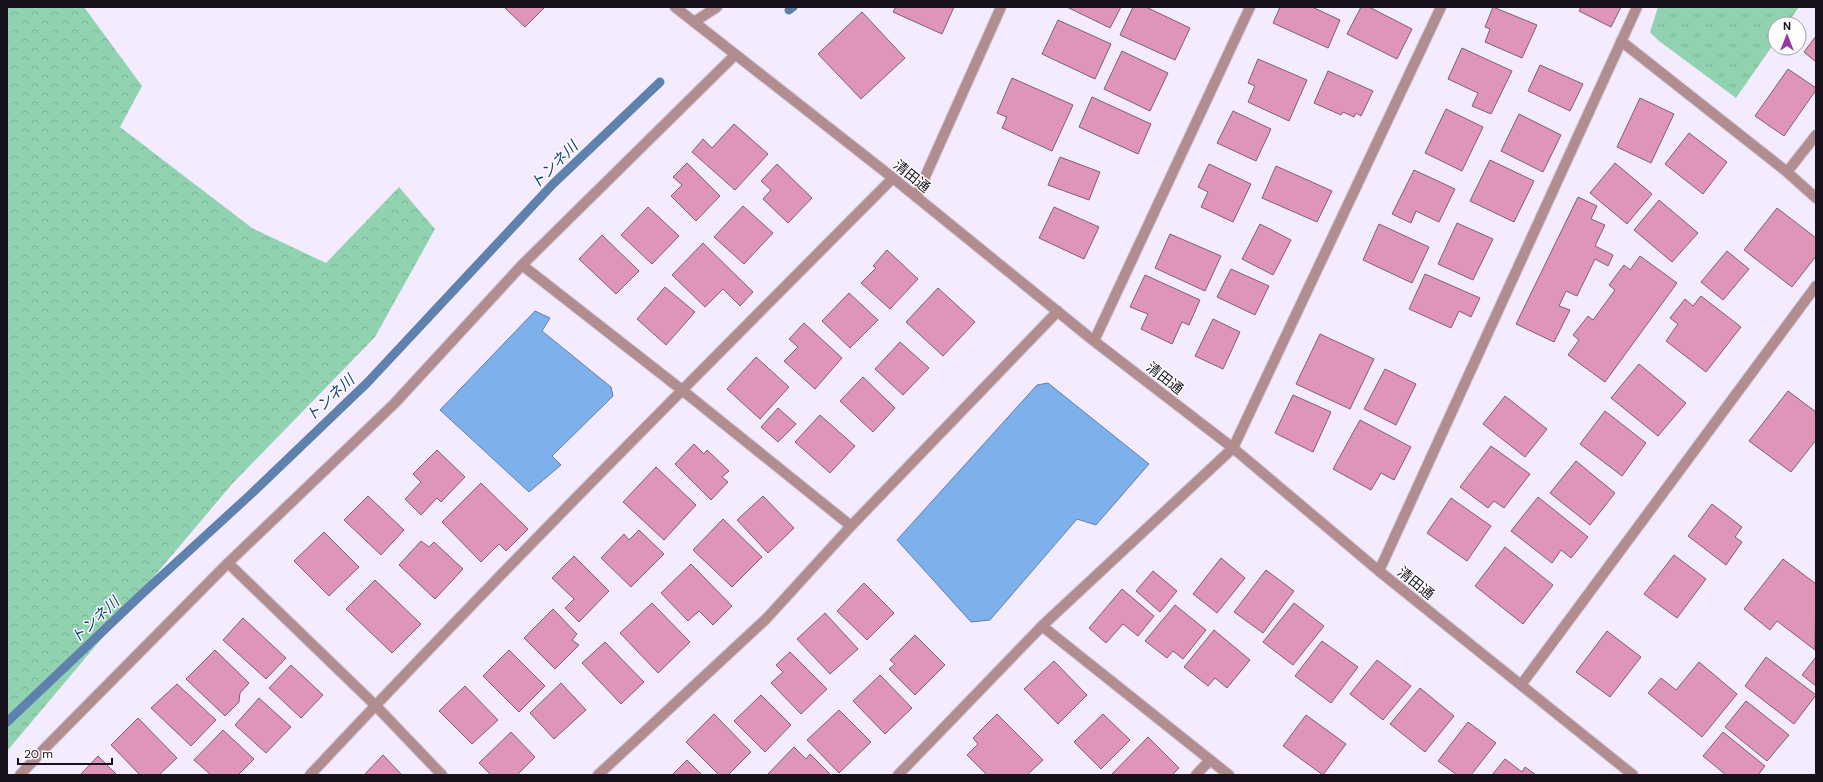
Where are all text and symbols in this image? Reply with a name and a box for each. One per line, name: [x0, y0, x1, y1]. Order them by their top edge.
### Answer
north arrow: [1767, 16, 1807, 56]
text: N: [1783, 19, 1791, 33]
water label: トンネ川: [526, 135, 584, 193]
street label: 清田通: [890, 156, 934, 196]
street label: 清田通: [1143, 358, 1187, 398]
water label: トンネ川: [301, 369, 360, 426]
street label: 清田通: [1394, 563, 1438, 603]
water label: トンネ川: [66, 591, 125, 648]
scale bar: [18, 740, 112, 766]
text: 20 m: [24, 746, 53, 762]

